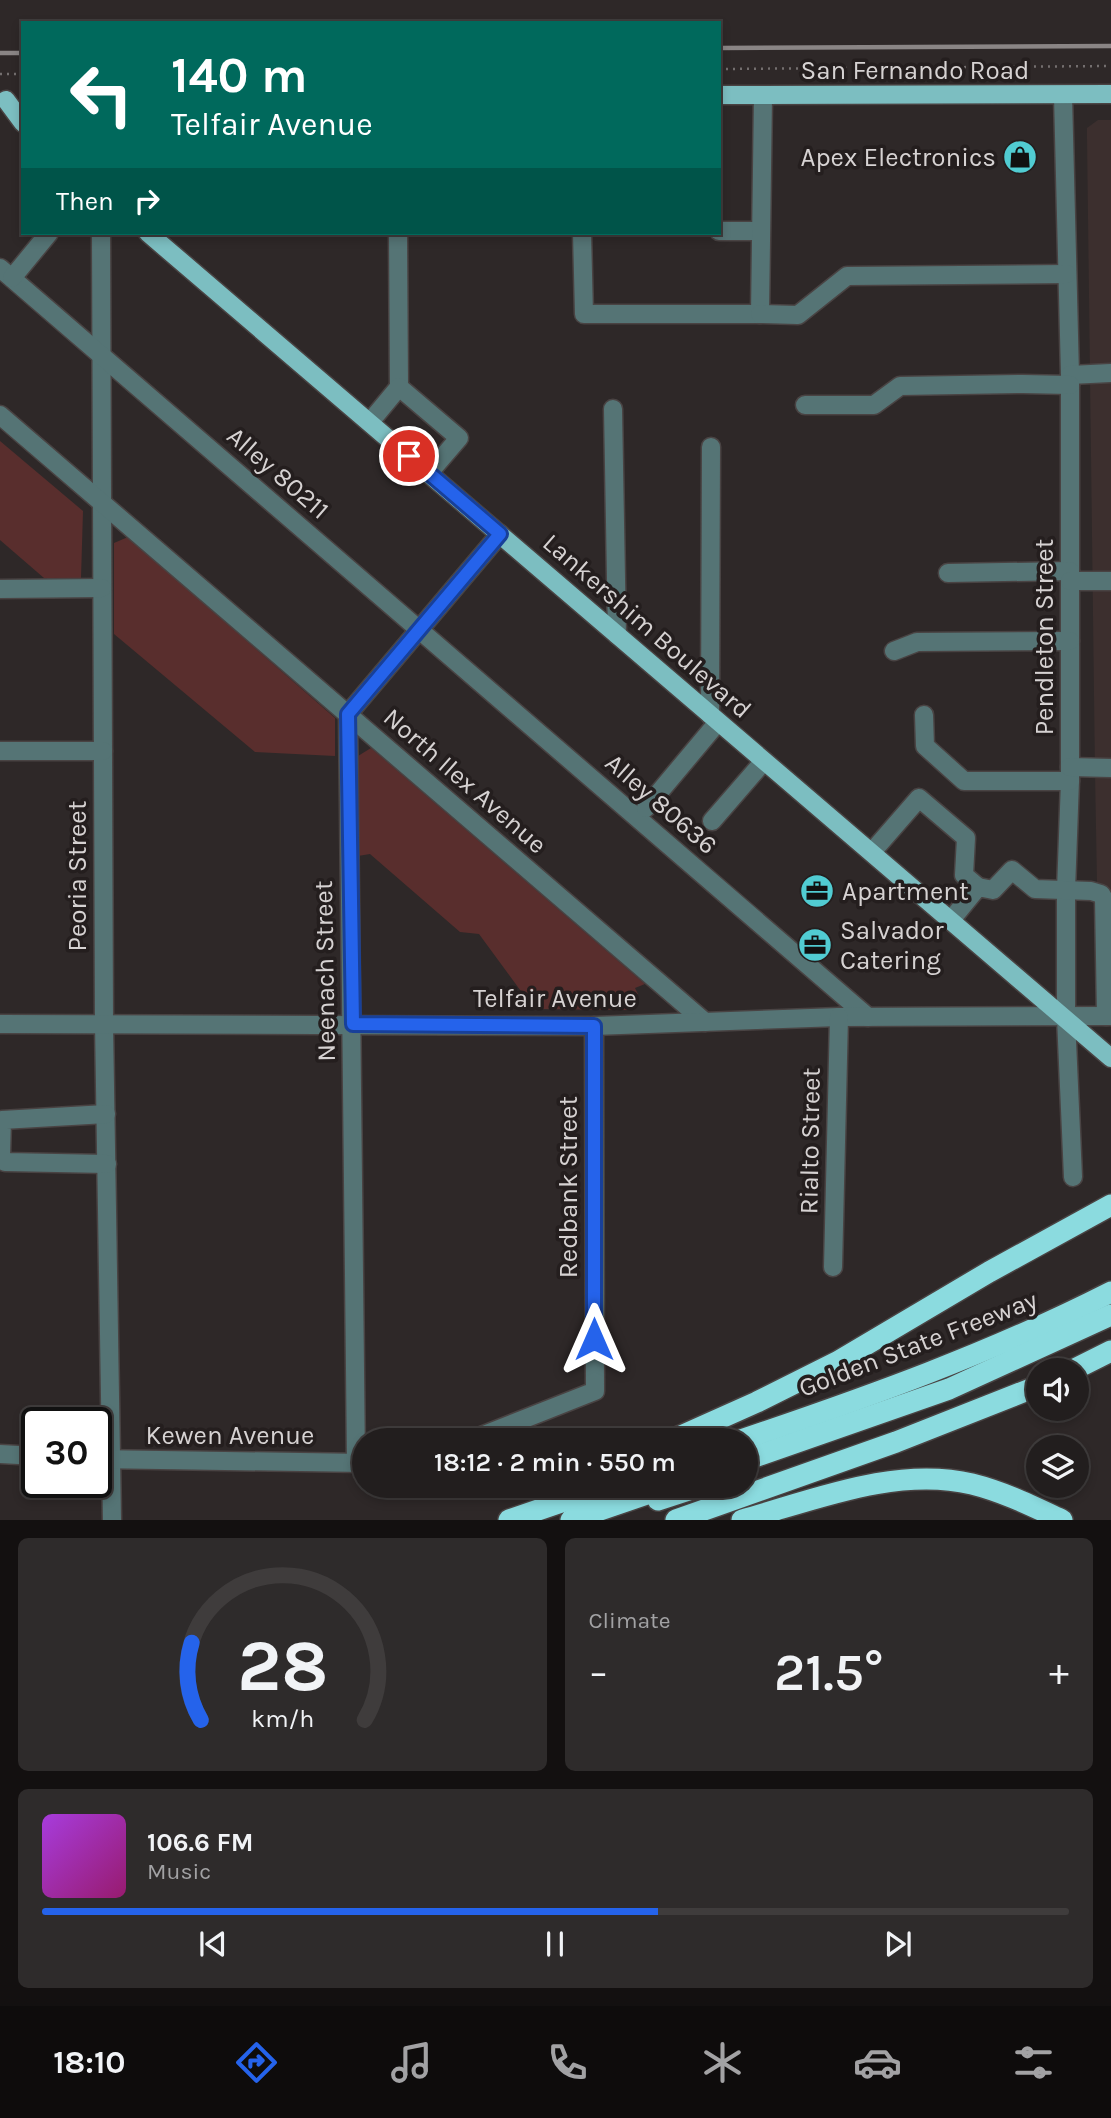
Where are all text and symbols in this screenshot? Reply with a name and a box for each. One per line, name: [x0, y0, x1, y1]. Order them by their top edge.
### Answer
text: 140 m: [171, 47, 308, 104]
icon: left: [56, 49, 147, 140]
street label: San Fernando Road: [801, 55, 1029, 86]
text: Telfair Avenue: [171, 106, 373, 143]
shop icon: Apex Electronics: [1001, 138, 1039, 176]
place label: Apex Electronics: [800, 142, 996, 173]
icon: right: [128, 182, 166, 220]
text: Then: [56, 186, 114, 217]
street label: Alley 80211: [221, 420, 335, 526]
pin: [379, 426, 439, 486]
icon: arrive: [390, 437, 428, 475]
street label: Lankershim Boulevard: [536, 527, 758, 725]
street label: Pendleton Street: [1029, 538, 1060, 735]
street label: North Ilex Avenue: [377, 702, 553, 860]
street label: Alley 80636: [599, 747, 723, 861]
street label: Peoria Street: [62, 800, 93, 951]
office icon: Apartment: [798, 872, 836, 910]
place label: Apartment: [842, 876, 969, 907]
street label: Neenach Street: [308, 880, 342, 1062]
place label: Salvador Catering: [840, 915, 944, 976]
office icon: Salvador Catering: [796, 926, 834, 964]
street label: Telfair Avenue: [473, 983, 637, 1014]
street label: Rialto Street: [793, 1067, 827, 1215]
street label: Redbank Street: [553, 1096, 584, 1278]
street label: Golden State Freeway: [794, 1284, 1042, 1404]
position arrow: [557, 1302, 631, 1376]
map controls: [1026, 1358, 1089, 1498]
button: sound: [1026, 1358, 1089, 1421]
speed limit sign: 30: [21, 1407, 112, 1498]
street label: Kewen Avenue: [146, 1420, 314, 1451]
button: layers: [1026, 1435, 1089, 1498]
text: 18:12 · 2 min · 550 m: [434, 1447, 676, 1478]
text: Climate: [589, 1607, 671, 1634]
text: 28: [237, 1624, 328, 1709]
text: 21.5°: [774, 1642, 883, 1703]
text: −: [589, 1650, 608, 1695]
text: +: [1049, 1650, 1069, 1695]
text: km/h: [251, 1704, 314, 1733]
text: 106.6 FM: [147, 1827, 253, 1858]
text: Music: [147, 1858, 211, 1885]
icon: previous: [194, 1925, 232, 1963]
icon: pause: [536, 1925, 574, 1963]
icon: next: [879, 1925, 917, 1963]
icon: directions: [232, 2038, 281, 2087]
icon: music: [387, 2038, 436, 2087]
icon: phone: [543, 2038, 592, 2087]
icon: climate: [698, 2038, 747, 2087]
icon: car: [853, 2038, 902, 2087]
icon: filters: [1009, 2038, 1058, 2087]
text: 18:10: [53, 2044, 126, 2081]

